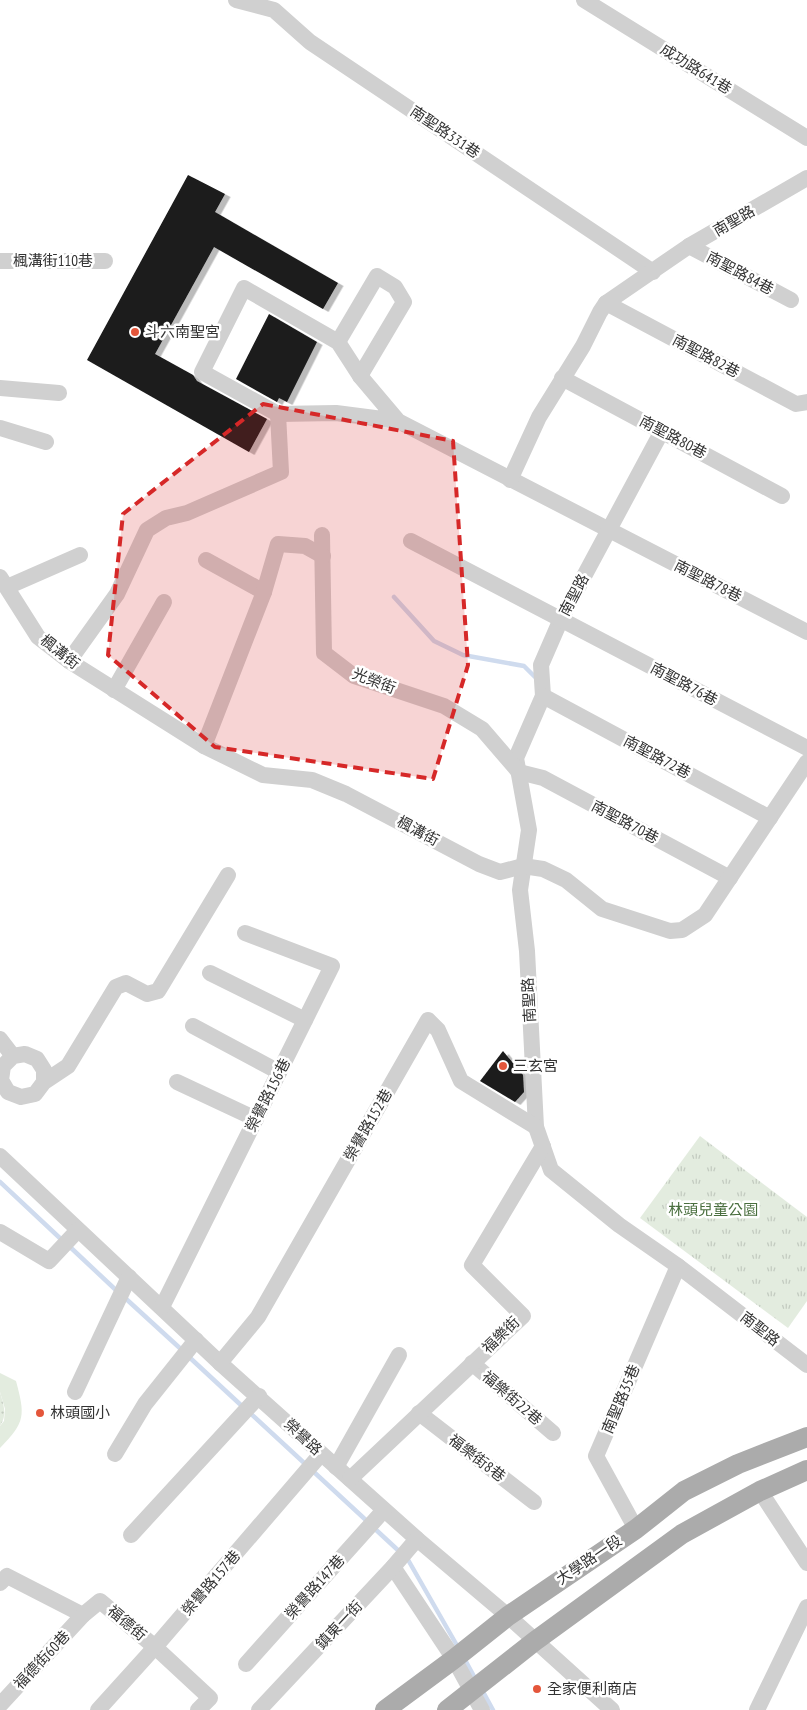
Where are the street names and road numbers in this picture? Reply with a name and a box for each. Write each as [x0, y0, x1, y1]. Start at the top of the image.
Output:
street label: 成功路641巷 [657, 39, 735, 98]
street label: 南聖路331巷 [407, 101, 484, 162]
street label: 南聖路 [710, 201, 758, 240]
street label: 南聖路84巷 [703, 247, 777, 298]
street label: 楓溝街110巷 [13, 251, 93, 270]
street label: 南聖路82巷 [669, 330, 743, 381]
street label: 南聖路80巷 [636, 411, 710, 462]
street label: 南聖路78巷 [671, 555, 745, 606]
street label: 南聖路 [555, 570, 593, 619]
street label: 楓溝街 [37, 630, 84, 673]
street label: 南聖路76巷 [647, 658, 721, 709]
street label: 光榮街 [350, 664, 399, 697]
street label: 南聖路72巷 [620, 731, 694, 782]
street label: 南聖路70巷 [588, 796, 662, 847]
street label: 楓溝街 [394, 812, 443, 850]
street label: 南聖路 [518, 977, 539, 1023]
street label: 榮譽路156巷 [241, 1055, 294, 1135]
street label: 榮譽路152巷 [339, 1085, 396, 1164]
street label: 南聖路 [737, 1307, 784, 1350]
street label: 福樂街 [478, 1312, 523, 1357]
street label: 南聖路35巷 [597, 1361, 644, 1436]
street label: 福樂街22巷 [478, 1366, 546, 1429]
street label: 榮譽路 [280, 1414, 326, 1459]
street label: 福樂街8巷 [445, 1430, 509, 1486]
street label: 大學路一段 [552, 1531, 625, 1588]
street label: 榮譽路157巷 [177, 1546, 244, 1619]
street label: 榮譽路147巷 [281, 1550, 349, 1623]
street label: 鎮東一街 [311, 1596, 366, 1653]
street label: 福德街 [104, 1601, 151, 1644]
street label: 福德街60巷 [10, 1626, 74, 1693]

